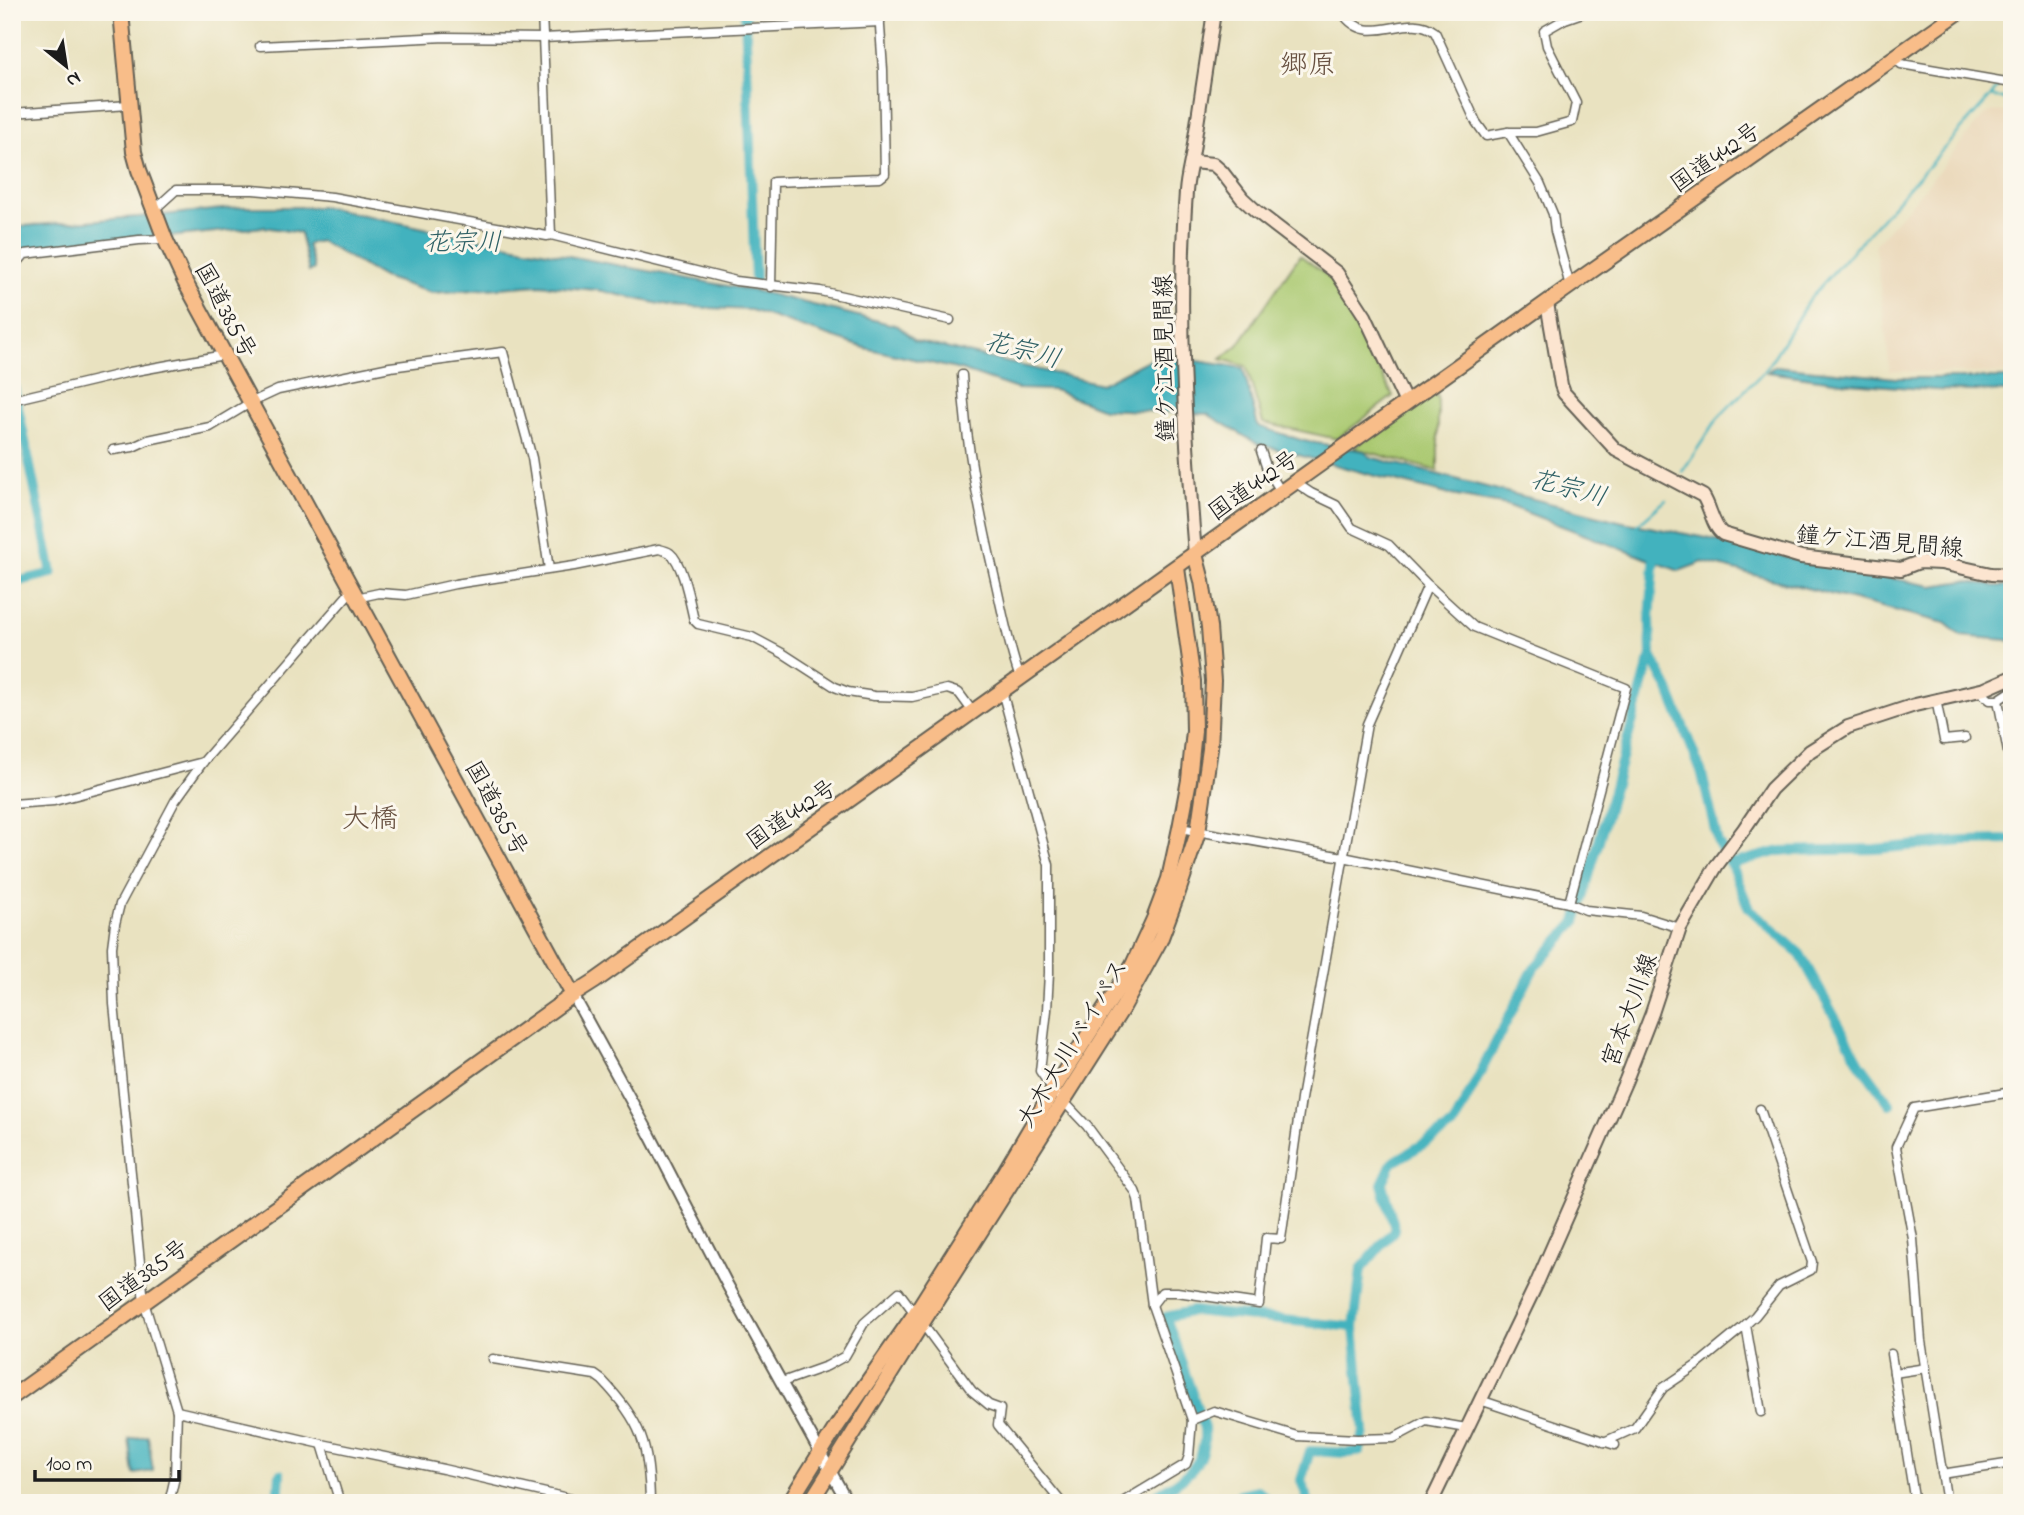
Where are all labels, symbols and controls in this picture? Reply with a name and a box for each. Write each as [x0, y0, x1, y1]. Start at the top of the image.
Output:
north arrow [32, 32, 102, 102]
district label: 郷原 [1280, 46, 1336, 87]
text: N [61, 64, 86, 94]
street label: 国道442号 [1664, 115, 1769, 203]
water label: 花宗川 [424, 225, 502, 263]
street label: 国道385号 [184, 257, 264, 366]
street label: 鐘ケ江酒見間線 [1148, 274, 1185, 442]
water label: 花宗川 [980, 323, 1065, 380]
street label: 国道442号 [1202, 443, 1307, 531]
water label: 花宗川 [1526, 461, 1611, 518]
street label: 鐘ケ江酒見間線 [1795, 519, 1965, 568]
street label: 国道385号 [454, 755, 535, 863]
street label: 国道442号 [740, 772, 845, 860]
district label: 大橋 [342, 800, 398, 841]
street label: 宮本大川線 [1594, 948, 1668, 1073]
street label: 大木大川バイパス [1010, 953, 1138, 1135]
street label: 国道385号 [92, 1232, 197, 1322]
scale bar [35, 1438, 178, 1482]
text: 100 m [46, 1450, 92, 1480]

